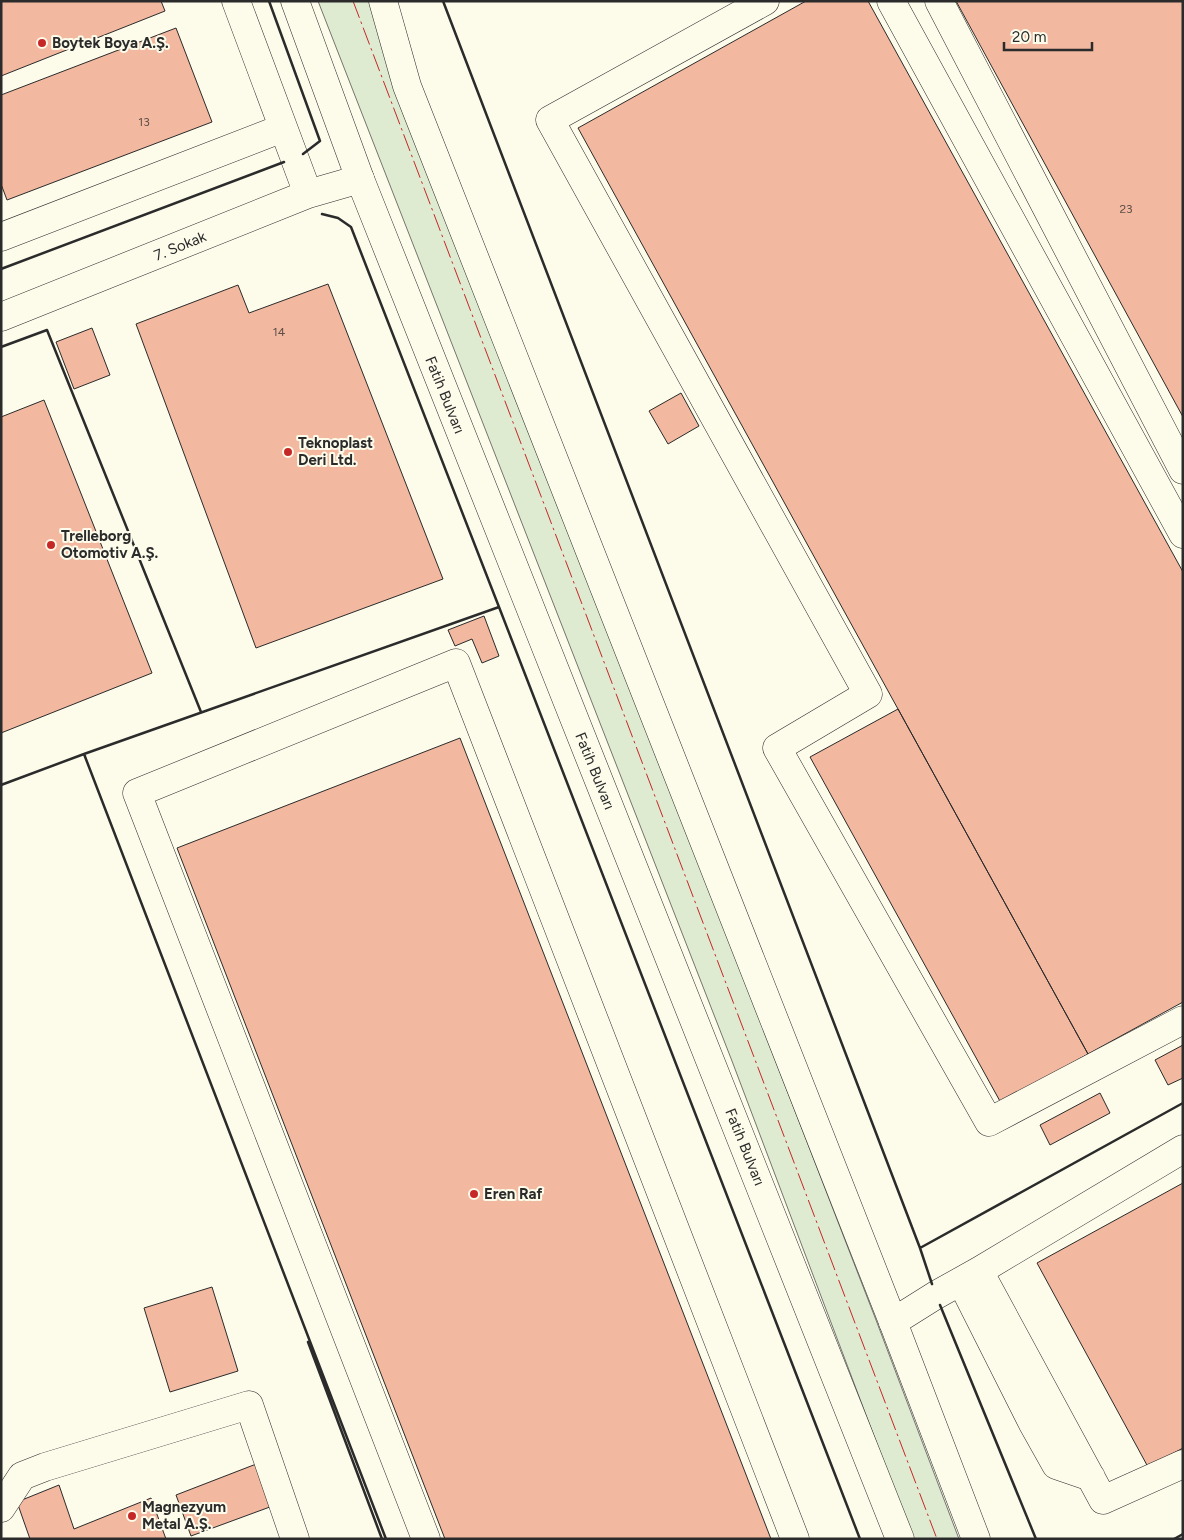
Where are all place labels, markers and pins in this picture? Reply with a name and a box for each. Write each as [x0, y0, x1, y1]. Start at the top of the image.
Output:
place label: Boytek Boya A.Ş. [52, 34, 169, 52]
marker: Boytek Boya A.Ş. [36, 37, 48, 49]
place label: Teknoplast Deri Ltd. [298, 434, 373, 469]
marker: Teknoplast Deri Ltd. [282, 446, 294, 458]
place label: Trelleborg Otomotiv A.Ş. [61, 527, 159, 562]
marker: Trelleborg Otomotiv A.Ş. [45, 539, 57, 551]
place label: Eren Raf [484, 1185, 543, 1203]
marker: Eren Raf [468, 1188, 480, 1200]
place label: Magnezyum Metal A.Ş. [142, 1498, 226, 1533]
marker: Magnezyum Metal A.Ş. [126, 1510, 138, 1522]

